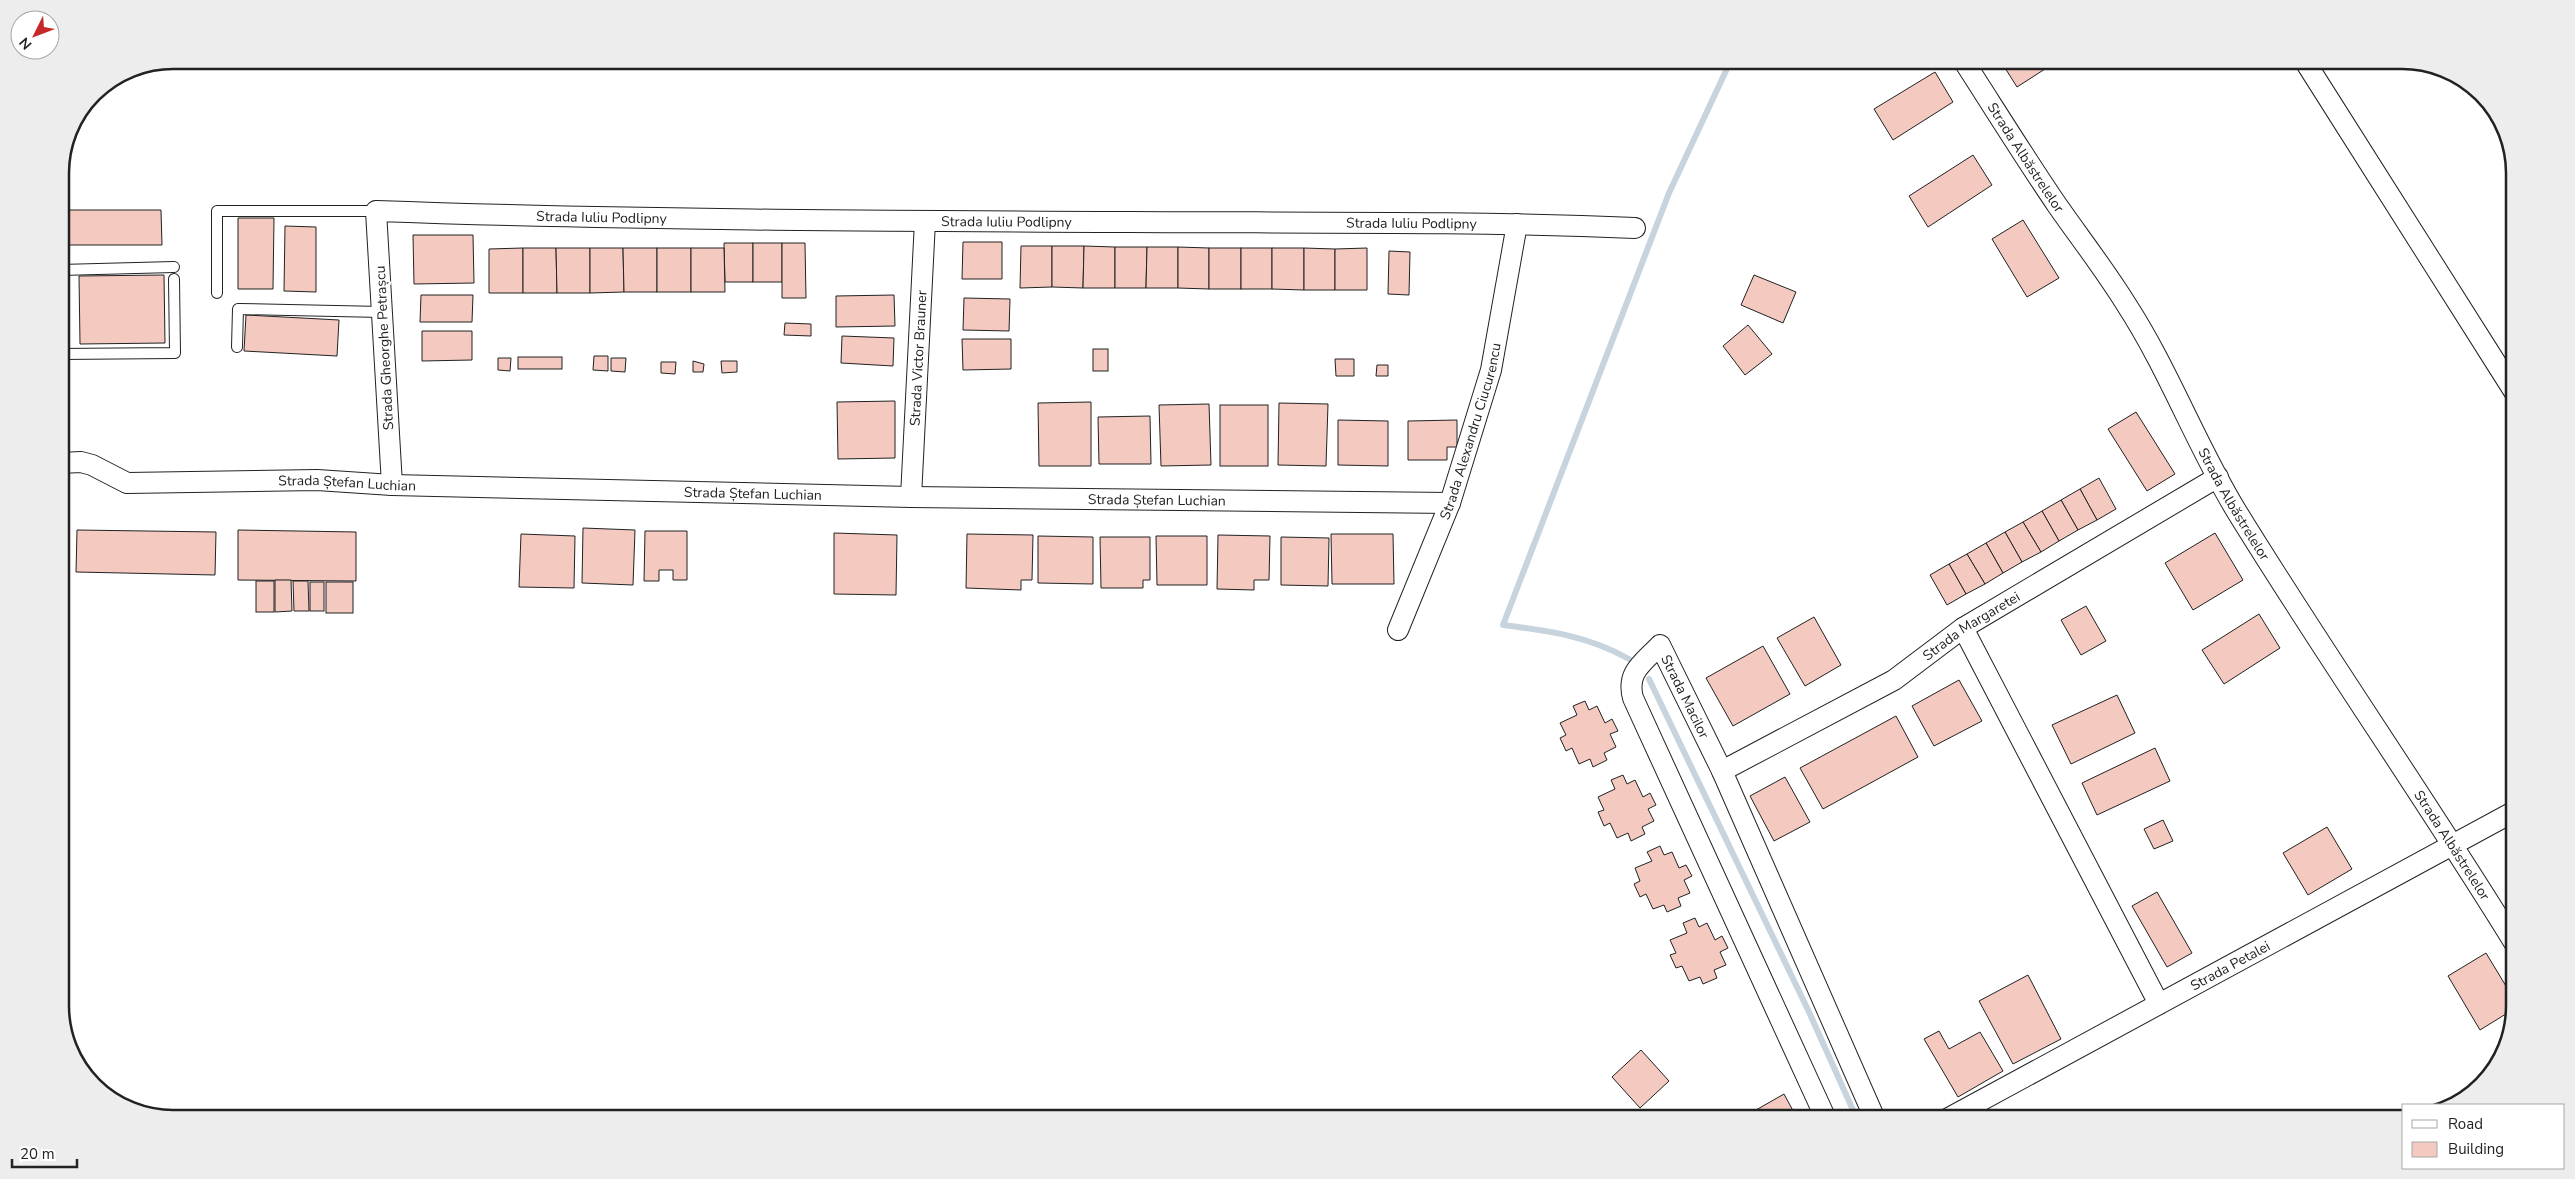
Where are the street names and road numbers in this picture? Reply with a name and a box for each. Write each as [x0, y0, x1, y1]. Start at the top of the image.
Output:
street label: Strada Albăstrelelor [1983, 99, 2068, 216]
street label: Strada Iuliu Podlipny [536, 207, 668, 228]
street label: Strada Iuliu Podlipny [941, 212, 1073, 232]
street label: Strada Iuliu Podlipny [1346, 214, 1478, 234]
street label: Strada Gheorghe Petrașcu [371, 265, 398, 431]
street label: Strada Victor Brauner [906, 290, 931, 427]
street label: Strada Alexandru Ciucurencu [1435, 341, 1506, 523]
street label: Strada Albăstrelelor [2194, 445, 2274, 564]
street label: Strada Ștefan Luchian [278, 471, 416, 496]
street label: Strada Ștefan Luchian [684, 483, 822, 505]
street label: Strada Ștefan Luchian [1088, 490, 1226, 511]
street label: Strada Margaretei [1919, 587, 2024, 665]
street label: Strada Macilor [1656, 652, 1714, 742]
street label: Strada Albăstrelelor [2409, 787, 2494, 904]
street label: Strada Petalei [2187, 937, 2274, 995]

